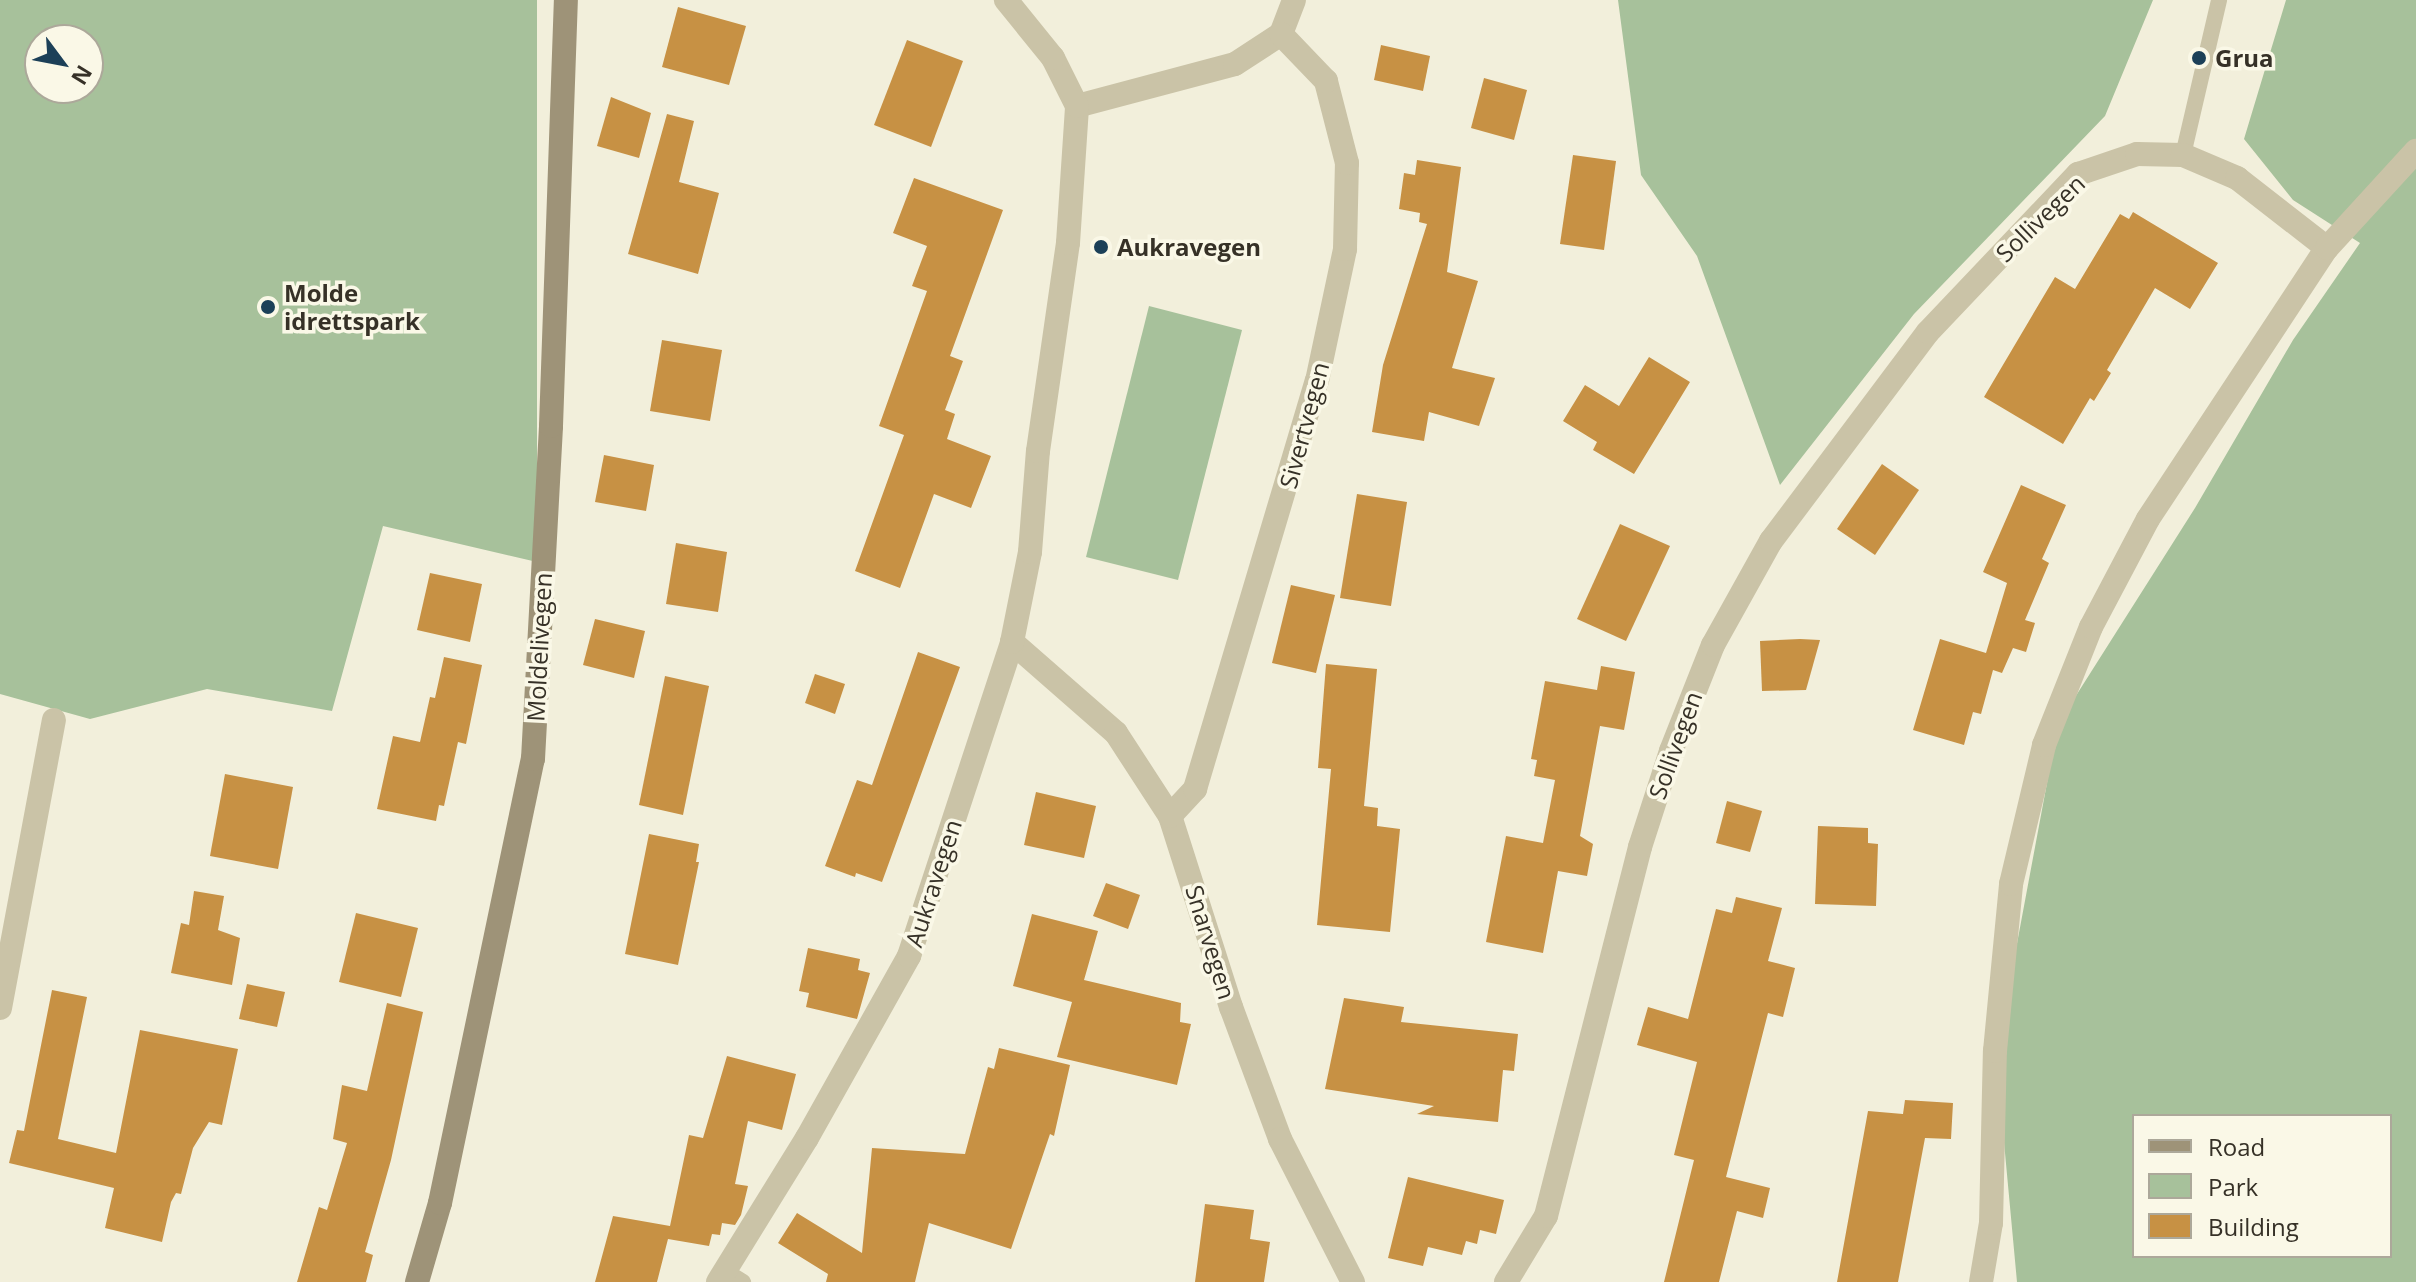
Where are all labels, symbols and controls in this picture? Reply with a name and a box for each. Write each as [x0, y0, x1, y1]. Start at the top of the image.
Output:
north arrow [24, 24, 104, 104]
place label: Grua [2215, 44, 2274, 72]
marker: Grua [2190, 49, 2208, 67]
text: N [65, 60, 100, 91]
street label: Sollivegen [1990, 169, 2090, 267]
place label: Aukravegen [1117, 233, 1261, 261]
marker: Aukravegen [1092, 238, 1110, 256]
place label: Molde idrettspark [284, 279, 420, 335]
marker: Molde idrettspark [259, 298, 277, 316]
street label: Sivertvegen [1273, 359, 1335, 491]
street label: Moldelivegen [521, 572, 557, 722]
street label: Sollivegen [1642, 687, 1708, 803]
street label: Aukravegen [899, 816, 967, 950]
street label: Snarvegen [1180, 882, 1242, 1002]
legend [2132, 1114, 2392, 1258]
text: Road [2208, 1130, 2265, 1163]
text: Park [2208, 1170, 2258, 1203]
text: Building [2208, 1210, 2299, 1243]

